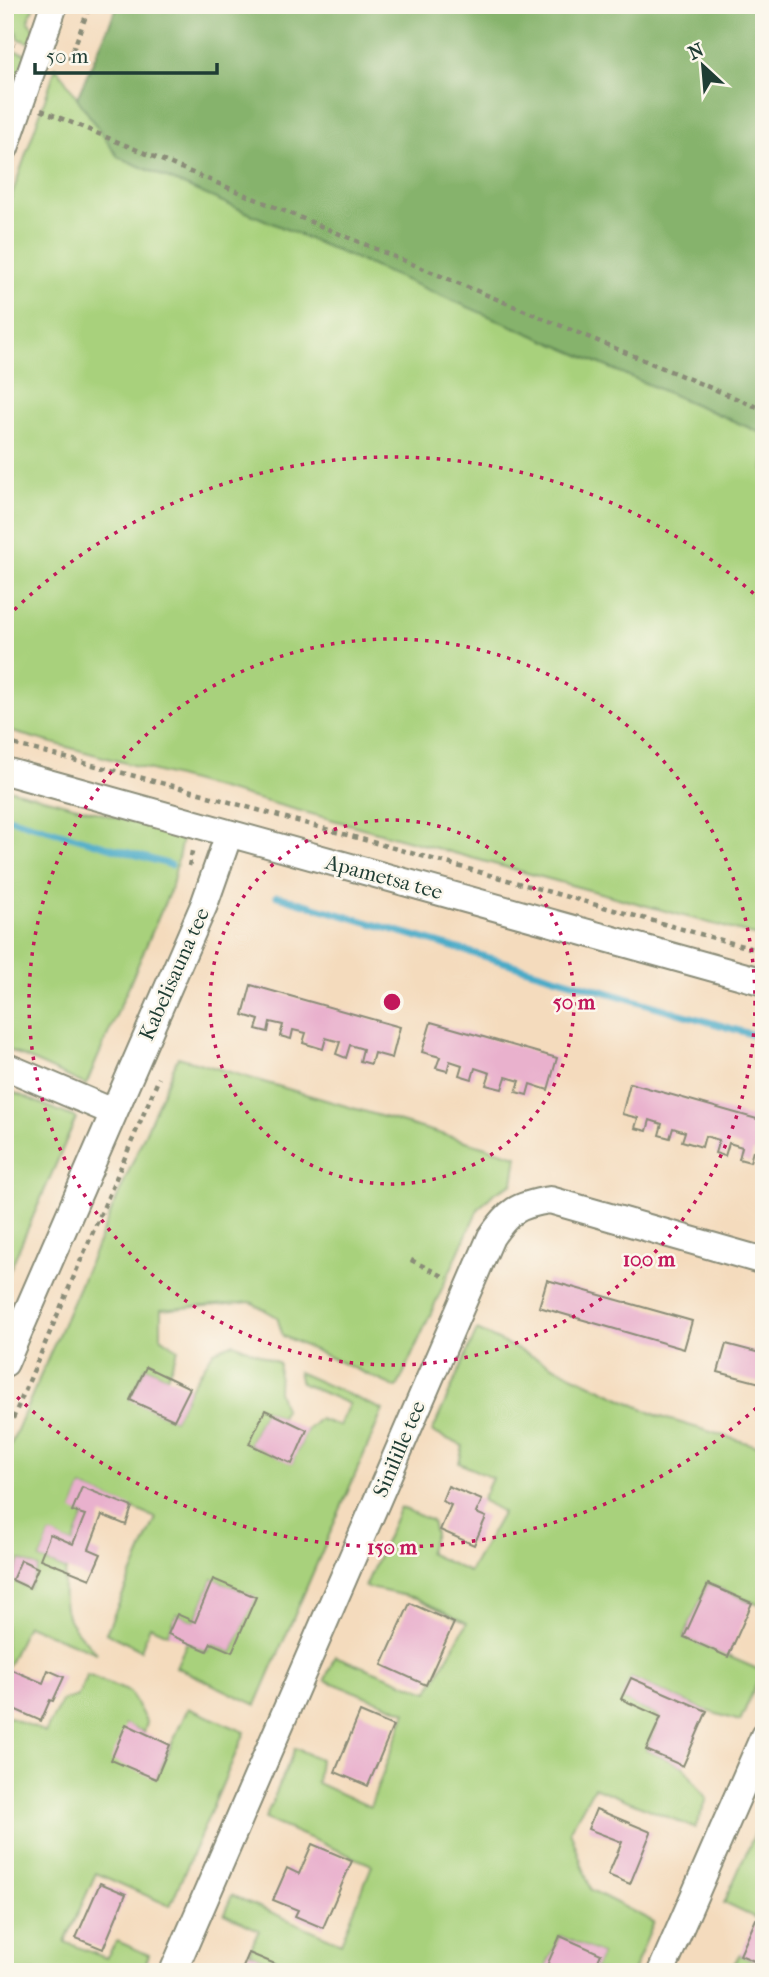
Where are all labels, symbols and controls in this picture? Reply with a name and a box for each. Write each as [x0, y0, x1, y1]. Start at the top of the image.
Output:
scale bar [35, 32, 217, 76]
north arrow [668, 32, 738, 102]
text: N [685, 38, 708, 65]
text: 50 m [46, 44, 89, 68]
street label: Apametsa tee [322, 850, 445, 904]
street label: Kabelisauna tee [134, 904, 214, 1044]
centre of rings [380, 990, 404, 1014]
text: 50 m [553, 990, 596, 1014]
text: 100 m [623, 1247, 676, 1271]
street label: Sinilille tee [368, 1397, 430, 1501]
text: 150 m [367, 1535, 418, 1559]

